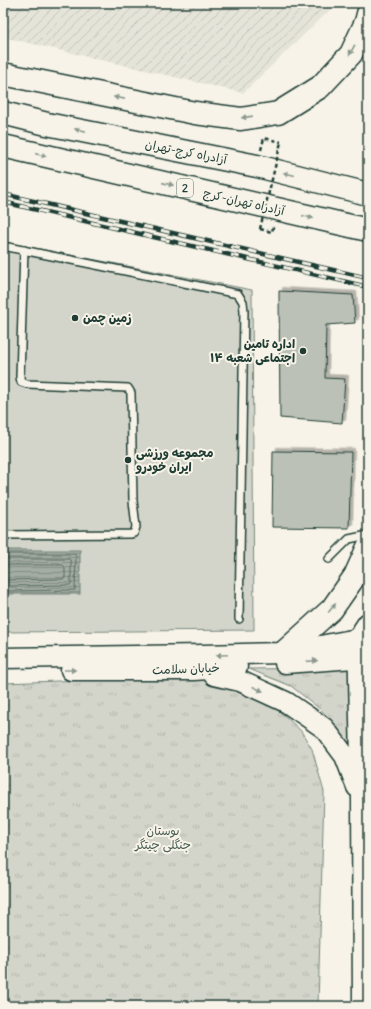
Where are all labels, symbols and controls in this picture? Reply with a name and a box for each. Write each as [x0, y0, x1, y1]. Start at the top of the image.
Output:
one-way arrow [349, 44, 356, 55]
one-way arrow [113, 94, 125, 100]
one-way arrow [241, 114, 254, 121]
one-way arrow [74, 127, 86, 133]
street label: آزادراه کرج-تهران [144, 136, 229, 169]
one-way arrow [35, 152, 47, 158]
one-way arrow [283, 171, 295, 177]
road number: 2 [177, 179, 193, 197]
one-way arrow [162, 181, 174, 187]
street label: آزادراه تهران-کرج [202, 185, 287, 220]
one-way arrow [302, 214, 314, 220]
place label: زمین چمن [83, 310, 132, 326]
marker: زمین چمن [70, 313, 80, 323]
place label: اداره تامین اجتماعی شعبه ۱۴ [210, 336, 295, 366]
marker: اداره تامین اجتماعی شعبه ۱۴ [298, 346, 308, 356]
place label: مجموعه ورزشی ایران خودرو [135, 445, 213, 475]
marker: مجموعه ورزشی ایران خودرو [123, 455, 133, 465]
one-way arrow [328, 602, 337, 613]
one-way arrow [216, 651, 228, 658]
one-way arrow [306, 658, 318, 665]
street label: خیابان سلامت [152, 660, 220, 678]
one-way arrow [64, 667, 77, 673]
one-way arrow [252, 686, 264, 692]
park label: بوستان جنگلی چیتگر [134, 823, 191, 853]

